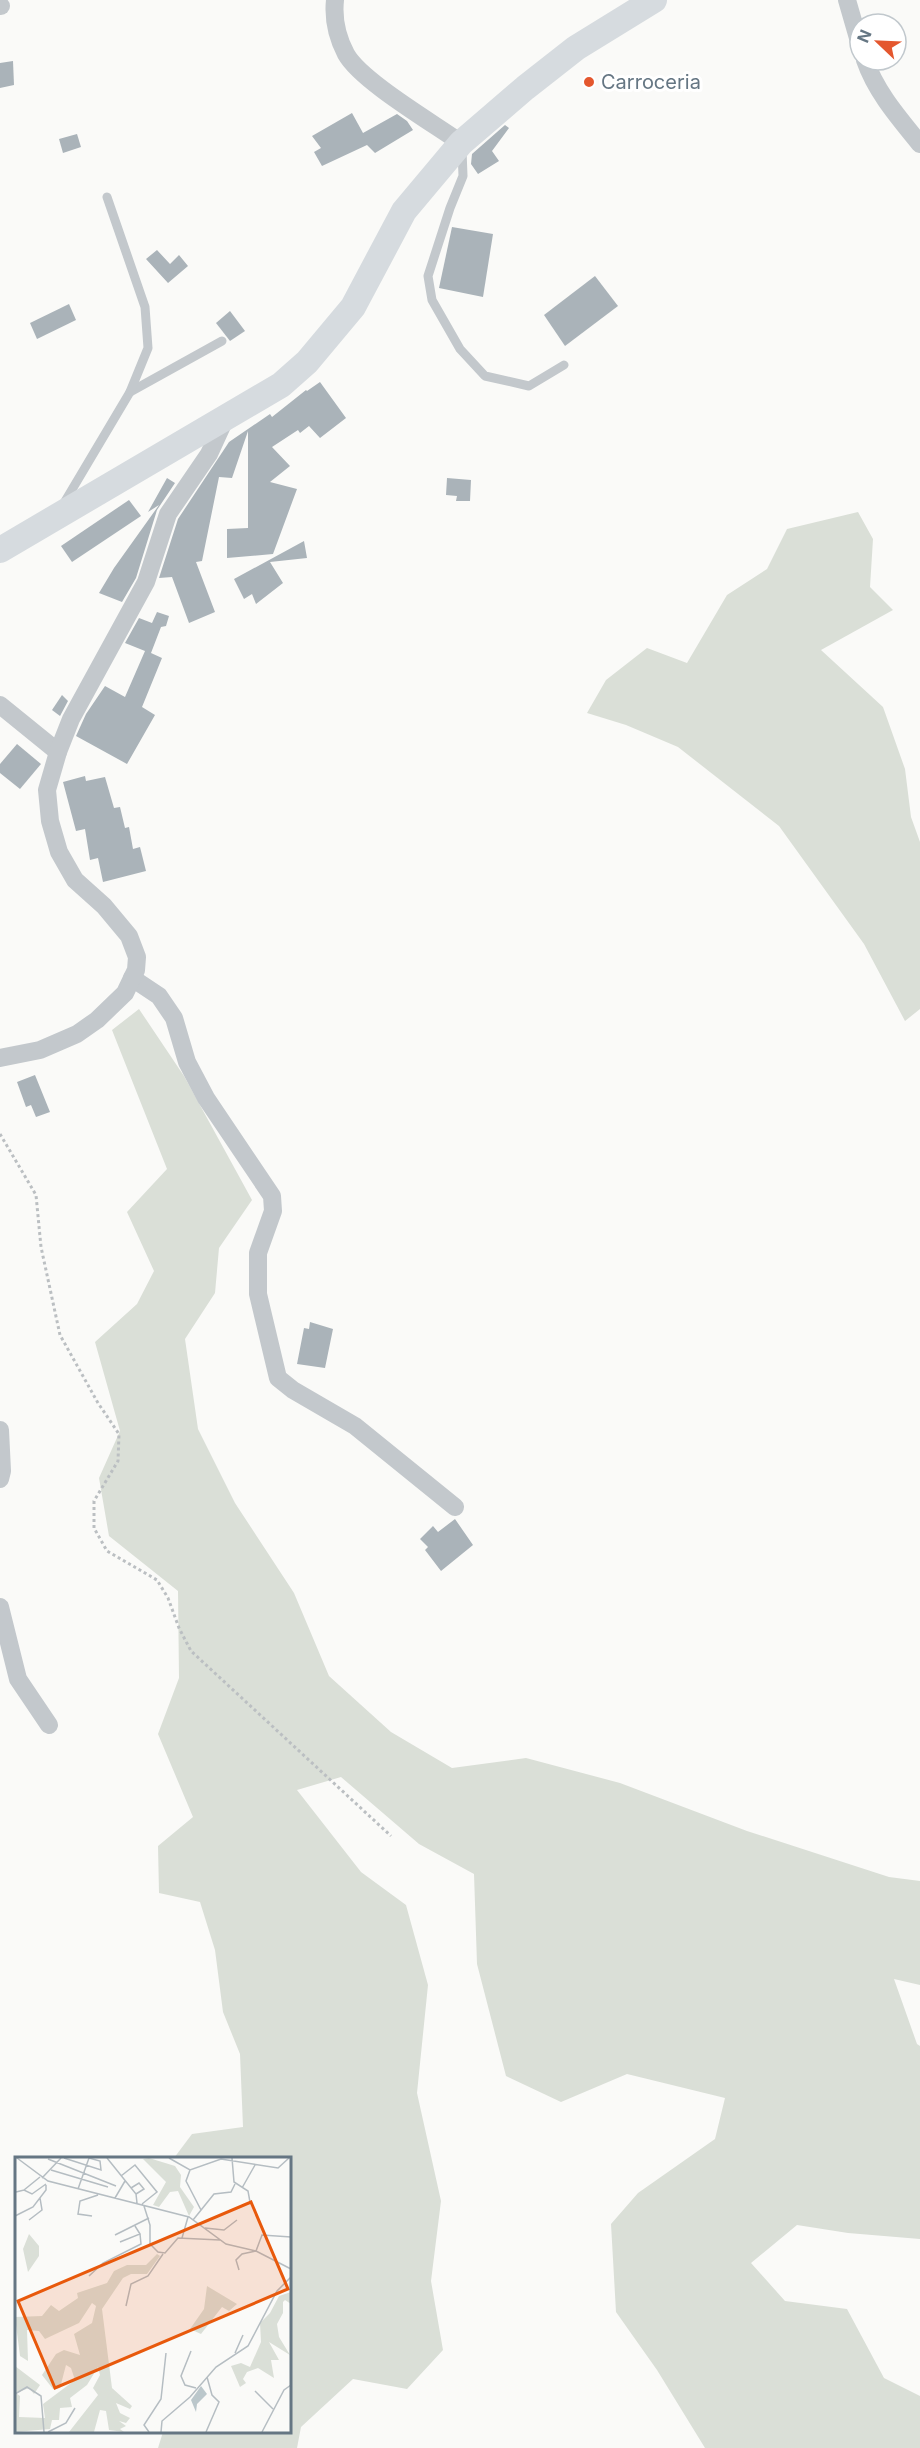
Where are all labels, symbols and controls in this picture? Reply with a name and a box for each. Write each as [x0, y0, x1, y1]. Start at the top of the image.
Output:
north arrow [848, 12, 908, 72]
text: N [853, 27, 876, 46]
place label: Carroceria [601, 70, 701, 94]
marker: Carroceria [582, 75, 596, 89]
inset map [15, 2157, 291, 2433]

